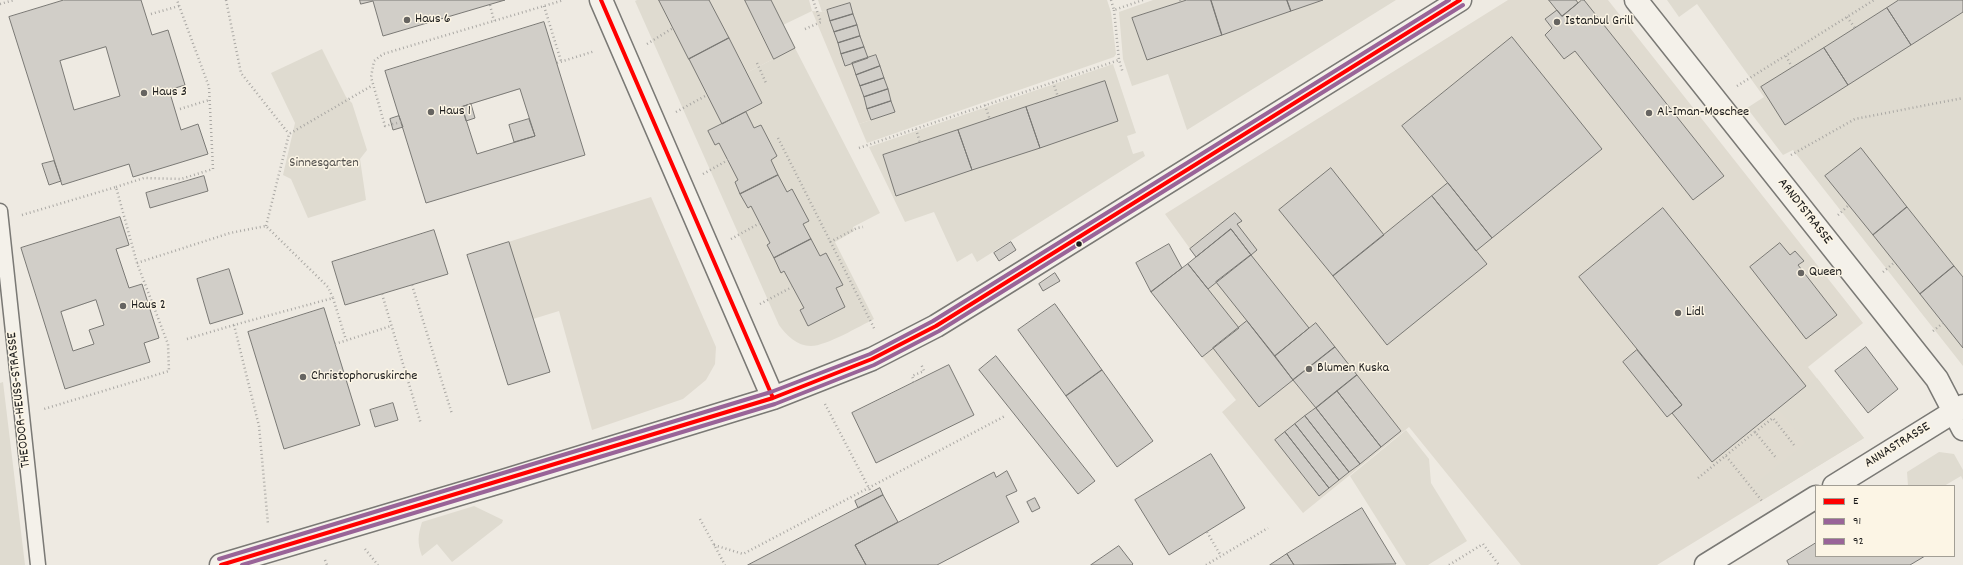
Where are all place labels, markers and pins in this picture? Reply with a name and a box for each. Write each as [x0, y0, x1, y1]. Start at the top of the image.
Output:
place label: Haus 6 [415, 12, 451, 28]
place label: Istanbul Grill [1565, 14, 1634, 30]
marker: Haus 6 [402, 15, 412, 25]
marker: Istanbul Grill [1552, 17, 1562, 27]
place label: Haus 3 [152, 85, 187, 101]
marker: Haus 3 [139, 88, 149, 98]
place label: Haus 1 [439, 104, 471, 120]
place label: Al-Iman-Moschee [1657, 105, 1749, 121]
marker: Haus 1 [426, 107, 436, 117]
marker: Al-Iman-Moschee [1644, 108, 1654, 118]
unlabelled marker [1074, 239, 1084, 249]
place label: Queen [1809, 265, 1842, 281]
marker: Queen [1796, 268, 1806, 278]
place label: Haus 2 [131, 298, 166, 314]
marker: Haus 2 [118, 301, 128, 311]
place label: Lidl [1686, 305, 1704, 321]
marker: Lidl [1673, 308, 1683, 318]
place label: Blumen Kuska [1317, 361, 1389, 377]
marker: Blumen Kuska [1304, 364, 1314, 374]
place label: Christophoruskirche [311, 369, 417, 385]
marker: Christophoruskirche [298, 372, 308, 382]

